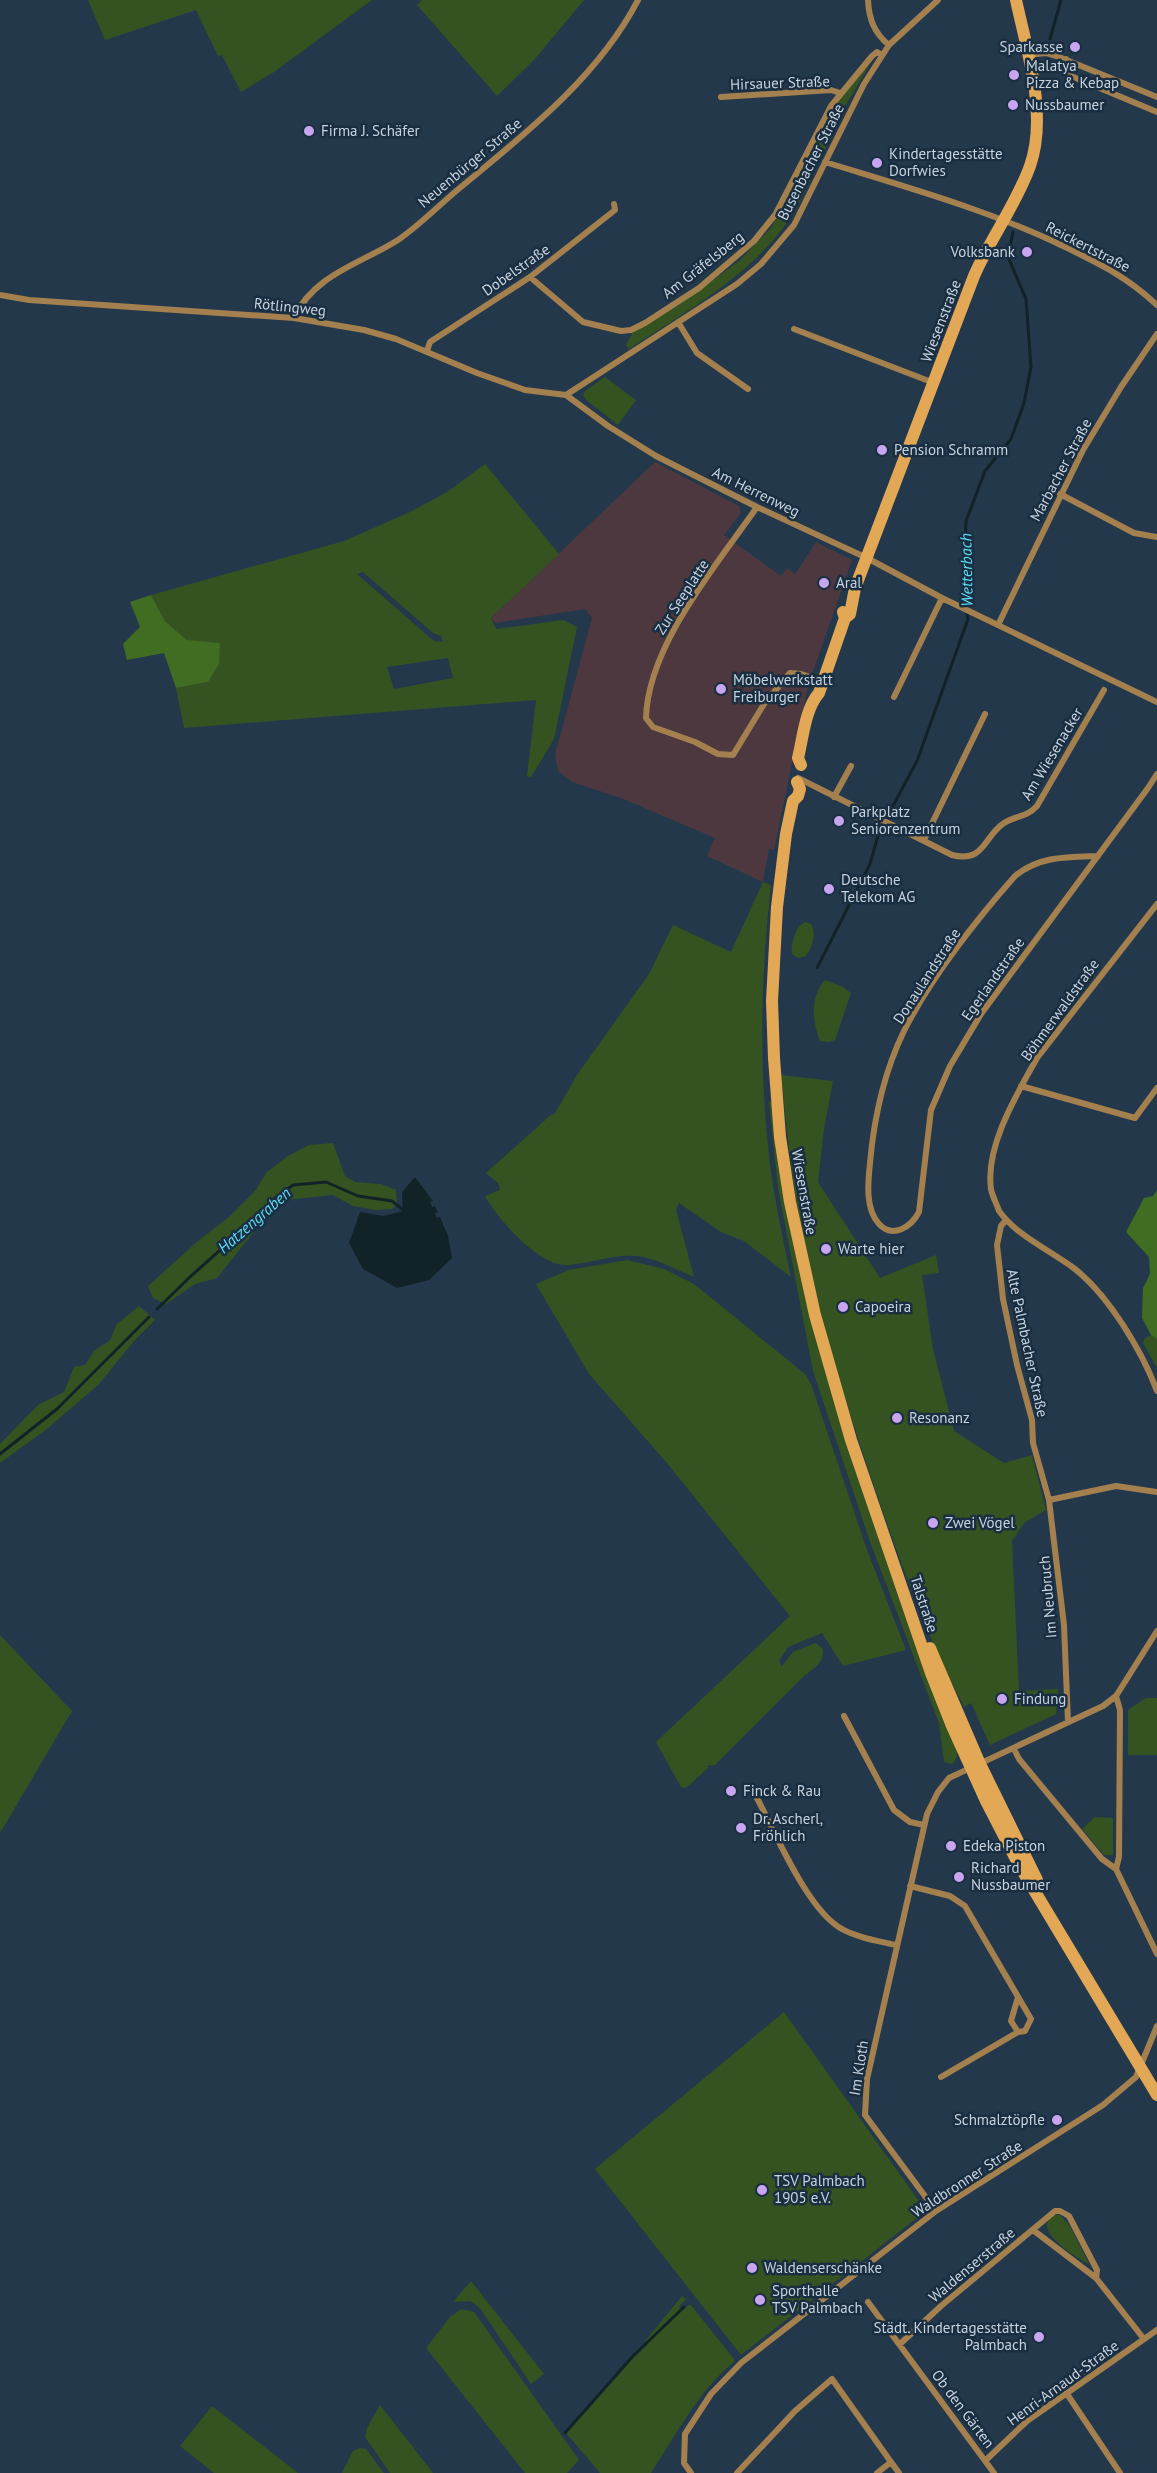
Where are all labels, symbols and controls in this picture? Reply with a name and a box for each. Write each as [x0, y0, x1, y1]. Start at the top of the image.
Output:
place label: Sparkasse [1000, 37, 1063, 56]
marker: Sparkasse [1068, 40, 1082, 54]
place label: Malatya Pizza & Kebap [1026, 56, 1119, 92]
marker: Malatya Pizza & Kebap [1007, 68, 1021, 82]
street label: Hirsauer Straße [730, 71, 830, 94]
place label: Nussbaumer [1025, 95, 1104, 114]
marker: Nussbaumer [1006, 98, 1020, 112]
street label: Busenbacher Straße [773, 100, 848, 223]
street label: Neuenbürger Straße [414, 114, 525, 212]
place label: Firma J. Schäfer [321, 121, 420, 140]
marker: Firma J. Schäfer [302, 124, 316, 138]
place label: Kindertagesstätte Dorfwies [889, 144, 1003, 180]
marker: Kindertagesstätte Dorfwies [870, 156, 884, 170]
street label: Reickertstraße [1043, 217, 1134, 276]
street label: Am Gräfelsberg [658, 227, 747, 302]
street label: Dobelstraße [478, 239, 553, 300]
place label: Volksbank [949, 242, 1016, 261]
marker: Volksbank [1020, 245, 1034, 259]
street label: Wiesenstraße [916, 277, 965, 365]
street label: Rötlingweg [253, 293, 327, 320]
street label: Marbacher Straße [1025, 415, 1096, 524]
place label: Pension Schramm [894, 440, 1008, 459]
marker: Pension Schramm [875, 443, 889, 457]
street label: Am Herrenweg [709, 462, 803, 521]
water label: Wetterbach [955, 533, 977, 607]
street label: Zur Seeplatte [650, 556, 713, 638]
place label: Aral [836, 573, 862, 592]
marker: Aral [817, 576, 831, 590]
place label: Möbelwerkstatt Freiburger [733, 670, 833, 706]
marker: Möbelwerkstatt Freiburger [714, 682, 728, 696]
street label: Am Wiesenacker [1016, 704, 1087, 804]
place label: Parkplatz Seniorenzentrum [851, 802, 961, 838]
marker: Parkplatz Seniorenzentrum [832, 814, 846, 828]
place label: Deutsche Telekom AG [841, 870, 915, 906]
marker: Deutsche Telekom AG [822, 882, 836, 896]
street label: Donaulandstraße [889, 924, 965, 1027]
street label: Egerlandstraße [957, 933, 1028, 1024]
street label: Böhmerwaldstraße [1016, 955, 1103, 1064]
street label: Wiesenstraße [788, 1148, 821, 1236]
water label: Hatzengraben [213, 1183, 295, 1257]
place label: Warte hier [838, 1239, 904, 1258]
marker: Warte hier [819, 1242, 833, 1256]
street label: Alte Palmbacher Straße [1003, 1267, 1052, 1419]
place label: Capoeira [855, 1297, 911, 1316]
marker: Capoeira [836, 1300, 850, 1314]
place label: Resonanz [909, 1408, 970, 1427]
marker: Resonanz [890, 1411, 904, 1425]
place label: Zwei Vögel [945, 1513, 1015, 1532]
marker: Zwei Vögel [926, 1516, 940, 1530]
street label: Im Neubruch [1034, 1555, 1061, 1639]
street label: Talstraße [906, 1573, 943, 1635]
place label: Findung [1014, 1689, 1066, 1708]
marker: Findung [995, 1692, 1009, 1706]
place label: Finck & Rau [743, 1781, 821, 1800]
marker: Finck & Rau [724, 1784, 738, 1798]
place label: Dr. Ascherl, Fröhlich [753, 1809, 823, 1845]
marker: Dr. Ascherl, Fröhlich [734, 1821, 748, 1835]
place label: Edeka Piston [963, 1836, 1045, 1855]
marker: Edeka Piston [944, 1839, 958, 1853]
place label: Richard Nussbaumer [971, 1858, 1050, 1894]
marker: Richard Nussbaumer [952, 1870, 966, 1884]
street label: Im Kloth [845, 2039, 872, 2097]
place label: Schmalztöpfle [954, 2110, 1045, 2129]
marker: Schmalztöpfle [1050, 2113, 1064, 2127]
street label: Waldbronner Straße [908, 2136, 1026, 2221]
place label: TSV Palmbach 1905 e.V. [774, 2171, 865, 2207]
marker: TSV Palmbach 1905 e.V. [755, 2183, 769, 2197]
street label: Waldenserstraße [925, 2223, 1019, 2306]
place label: Waldenserschänke [764, 2258, 882, 2277]
marker: Waldenserschänke [745, 2261, 759, 2275]
place label: Sporthalle TSV Palmbach [772, 2281, 863, 2317]
marker: Sporthalle TSV Palmbach [753, 2293, 767, 2307]
place label: Städt. Kindertagesstätte Palmbach [873, 2318, 1027, 2354]
marker: Städt. Kindertagesstätte Palmbach [1032, 2330, 1046, 2344]
street label: Henri-Arnaud-Straße [1003, 2336, 1122, 2430]
street label: Ob den Gärten [928, 2366, 999, 2452]

